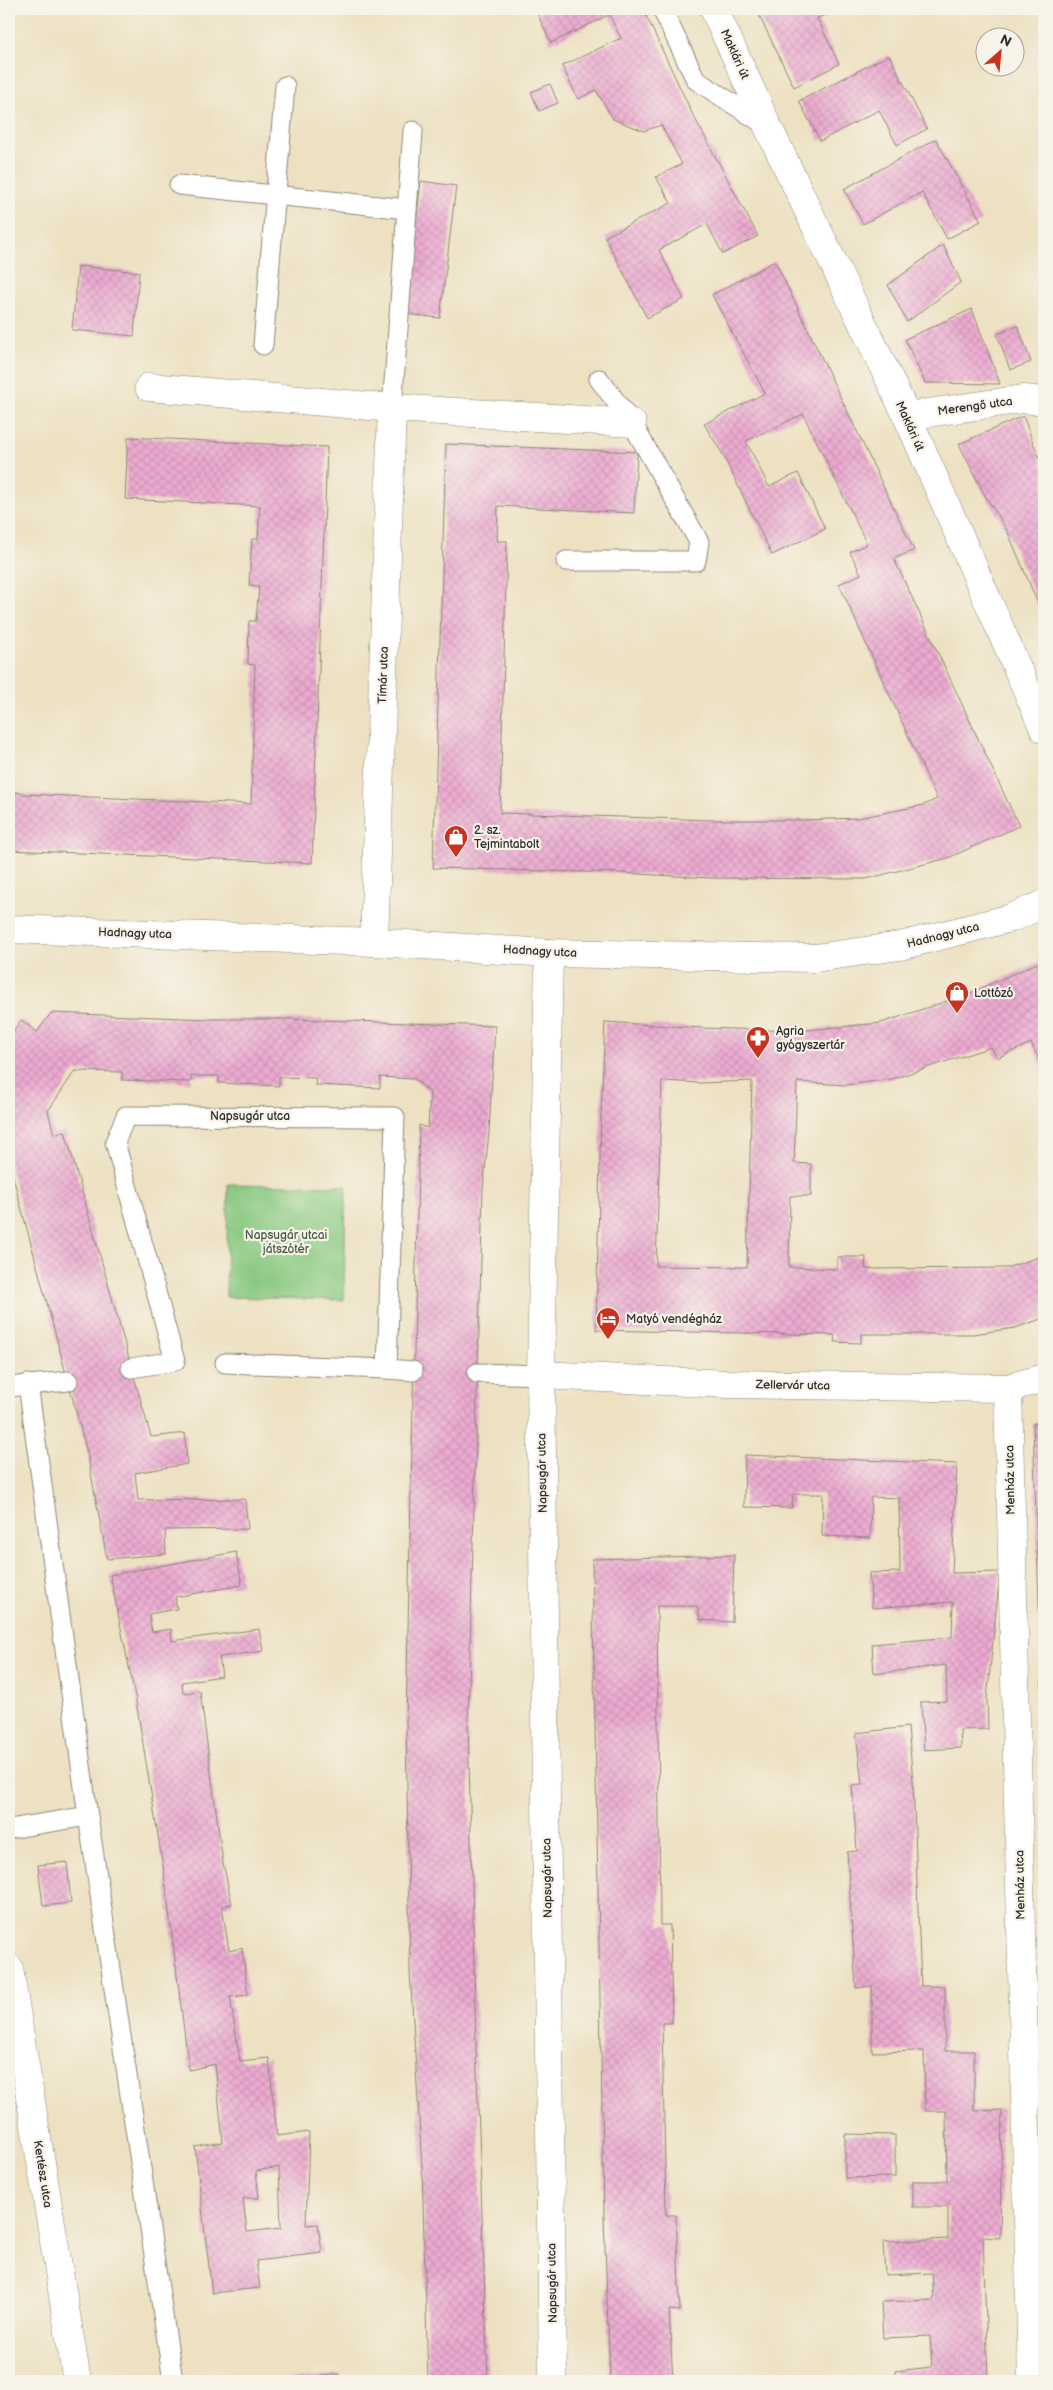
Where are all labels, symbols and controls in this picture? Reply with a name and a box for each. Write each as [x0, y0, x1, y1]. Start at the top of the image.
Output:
street label: Maklári út [717, 27, 752, 82]
north arrow [976, 28, 1026, 78]
text: N [997, 31, 1014, 51]
street label: Merengő utca [937, 394, 1014, 419]
street label: Maklári út [892, 399, 927, 454]
street label: Tímár utca [375, 646, 392, 704]
place label: 2. sz. Tejmintabolt [474, 823, 540, 852]
shop icon: 2. sz. Tejmintabolt [443, 824, 469, 858]
street label: Hadnagy utca [905, 919, 981, 952]
street label: Hadnagy utca [98, 925, 172, 942]
street label: Hadnagy utca [503, 942, 578, 961]
shop icon: Lottózó [944, 980, 970, 1014]
place label: Lottózó [974, 986, 1014, 1001]
place label: Agria gyógyszertár [776, 1024, 845, 1053]
pharmacy icon: Agria gyógyszertár [745, 1025, 771, 1059]
street label: Napsugár utca [210, 1109, 290, 1124]
park label: Napsugár utcai játszótér [245, 1228, 328, 1257]
hotel icon: Matyó vendégház [595, 1306, 621, 1340]
place label: Matyó vendégház [626, 1312, 722, 1327]
street label: Zellervár utca [755, 1377, 831, 1394]
street label: Napsugár utca [534, 1433, 551, 1513]
street label: Menház utca [1002, 1445, 1019, 1515]
street label: Napsugár utca [539, 1838, 556, 1918]
street label: Menház utca [1012, 1850, 1029, 1920]
street label: Kertész utca [30, 2139, 55, 2209]
street label: Napsugár utca [544, 2243, 561, 2323]

